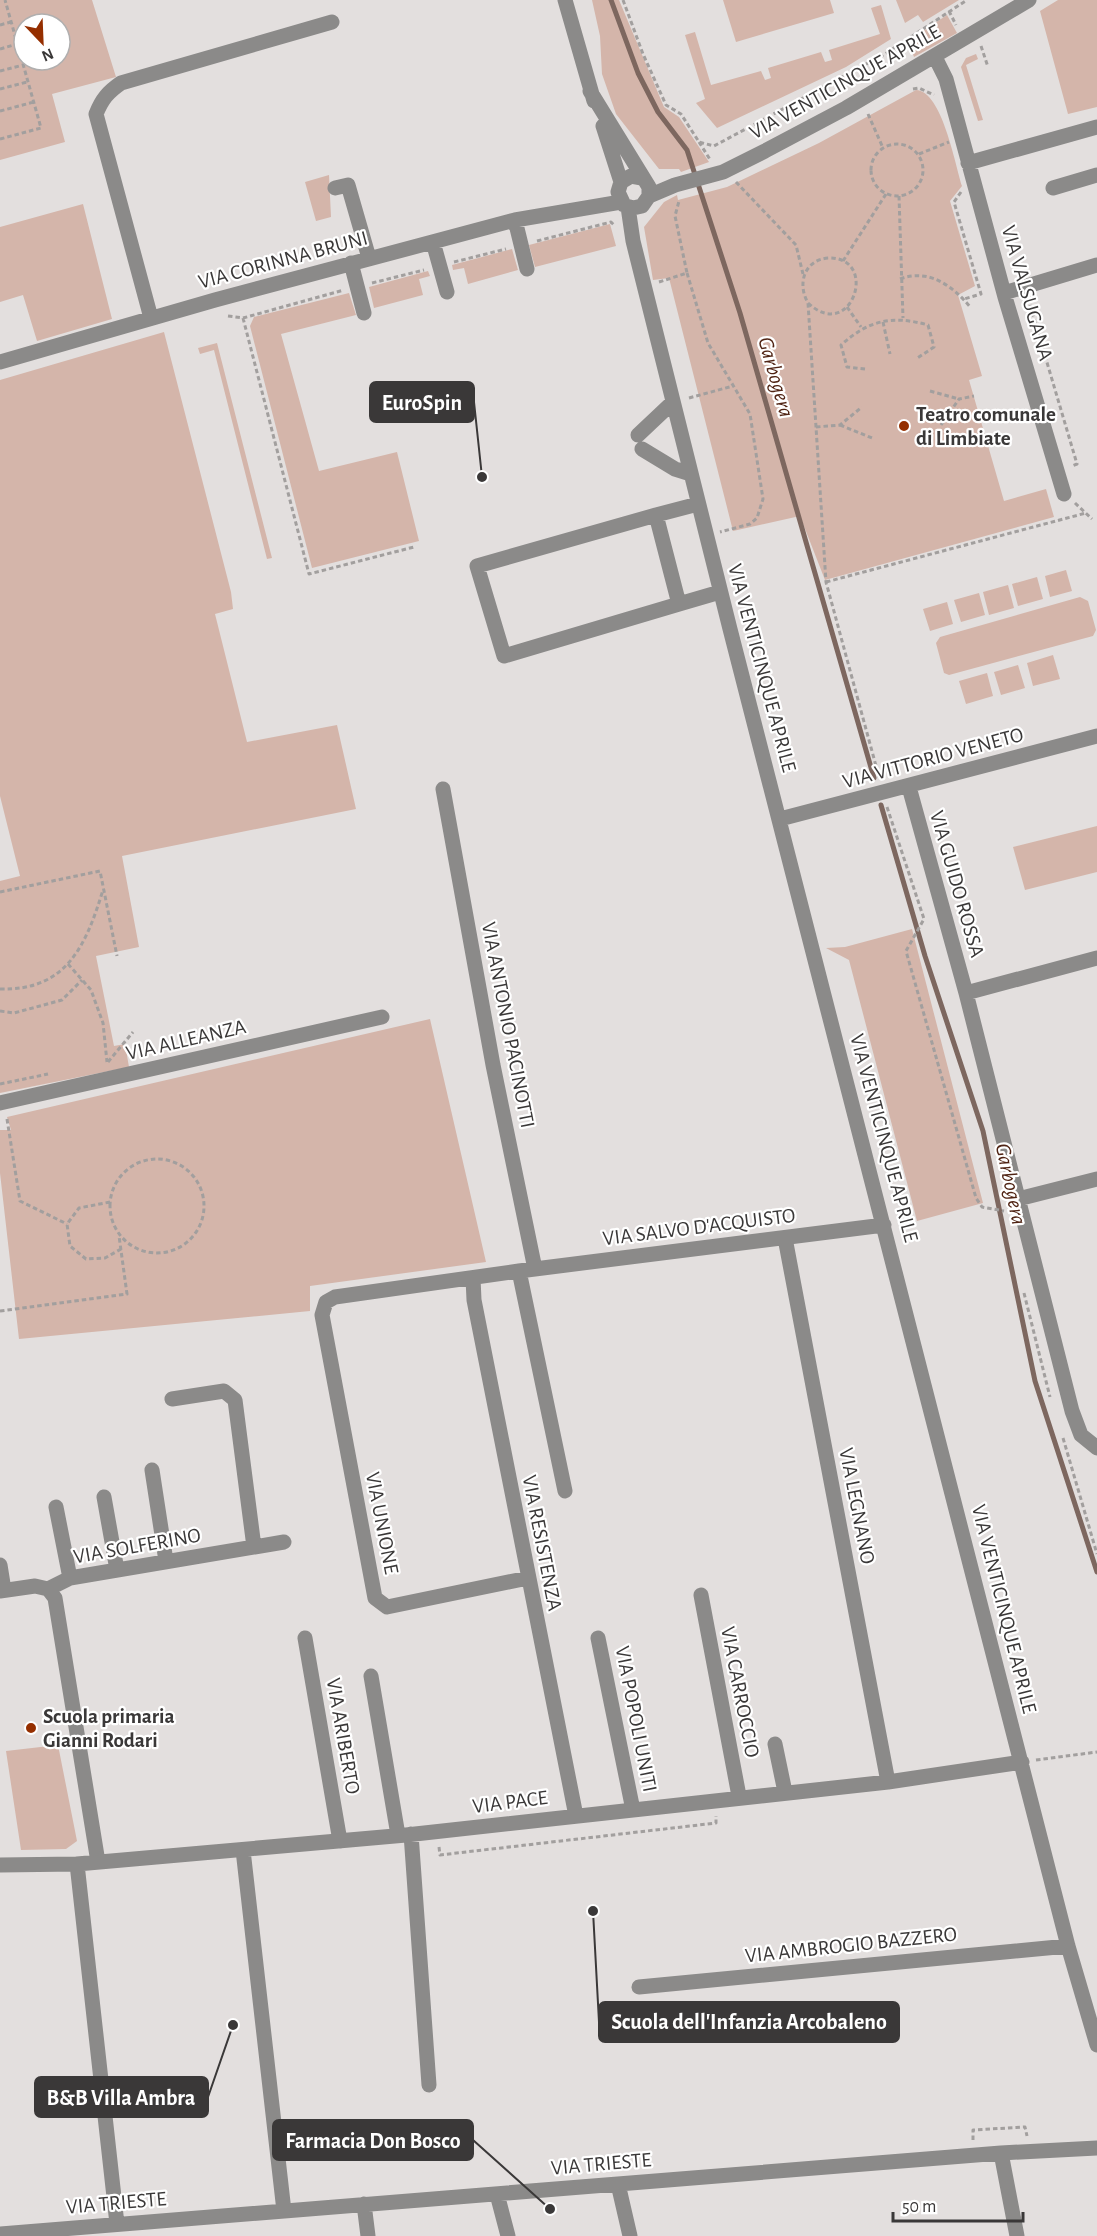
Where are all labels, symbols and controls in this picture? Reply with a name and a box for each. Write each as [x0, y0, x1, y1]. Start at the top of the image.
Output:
north arrow [12, 12, 72, 72]
street label: VIA VENTICINQUE APRILE [746, 21, 944, 143]
text: N [39, 45, 56, 64]
street label: VIA VALSUGANA [998, 223, 1056, 363]
street label: VIA CORINNA BRUNI [196, 227, 370, 293]
water label: Garbogera [754, 334, 798, 420]
callout: EuroSpin [370, 382, 474, 422]
text: EuroSpin [382, 392, 462, 414]
place label: Teatro comunale di Limbiate [916, 404, 1056, 449]
marker: Teatro comunale di Limbiate [897, 419, 911, 433]
street label: VIA VENTICINQUE APRILE [724, 562, 800, 774]
street label: VIA VITTORIO VENETO [840, 724, 1026, 792]
street label: VIA GUIDO ROSSA [926, 808, 988, 960]
street label: VIA ANTONIO PACINOTTI [478, 920, 538, 1130]
street label: VIA ALLEANZA [124, 1016, 248, 1064]
street label: VIA VENTICINQUE APRILE [846, 1032, 922, 1244]
water label: Garbogera [992, 1141, 1030, 1227]
street label: VIA SALVO D'ACQUISTO [601, 1205, 797, 1249]
street label: VIA LEGNANO [835, 1446, 879, 1566]
street label: VIA UNIONE [362, 1470, 402, 1576]
street label: VIA RESISTENZA [519, 1473, 565, 1613]
street label: VIA VENTICINQUE APRILE [968, 1502, 1040, 1716]
street label: VIA SOLFERINO [72, 1524, 202, 1568]
street label: VIA CARROCCIO [717, 1625, 763, 1759]
street label: VIA POPOLI UNITI [612, 1644, 660, 1794]
street label: VIA ARIBERTO [322, 1676, 364, 1796]
place label: Scuola primaria Gianni Rodari [43, 1706, 175, 1751]
marker: Scuola primaria Gianni Rodari [24, 1721, 38, 1735]
street label: VIA PACE [471, 1787, 549, 1817]
street label: VIA AMBROGIO BAZZERO [744, 1923, 958, 1967]
callout: Scuola dell'Infanzia Arcobaleno [599, 2002, 899, 2042]
text: Scuola dell'Infanzia Arcobaleno [611, 2011, 887, 2033]
callout: B&B Villa Ambra [35, 2077, 208, 2117]
text: B&B Villa Ambra [47, 2087, 196, 2109]
callout: Farmacia Don Bosco [273, 2120, 473, 2160]
text: Farmacia Don Bosco [285, 2130, 461, 2152]
street label: VIA TRIESTE [550, 2149, 652, 2179]
scale bar [893, 2185, 1024, 2223]
street label: VIA TRIESTE [65, 2188, 167, 2218]
text: 50 m [902, 2198, 936, 2216]

